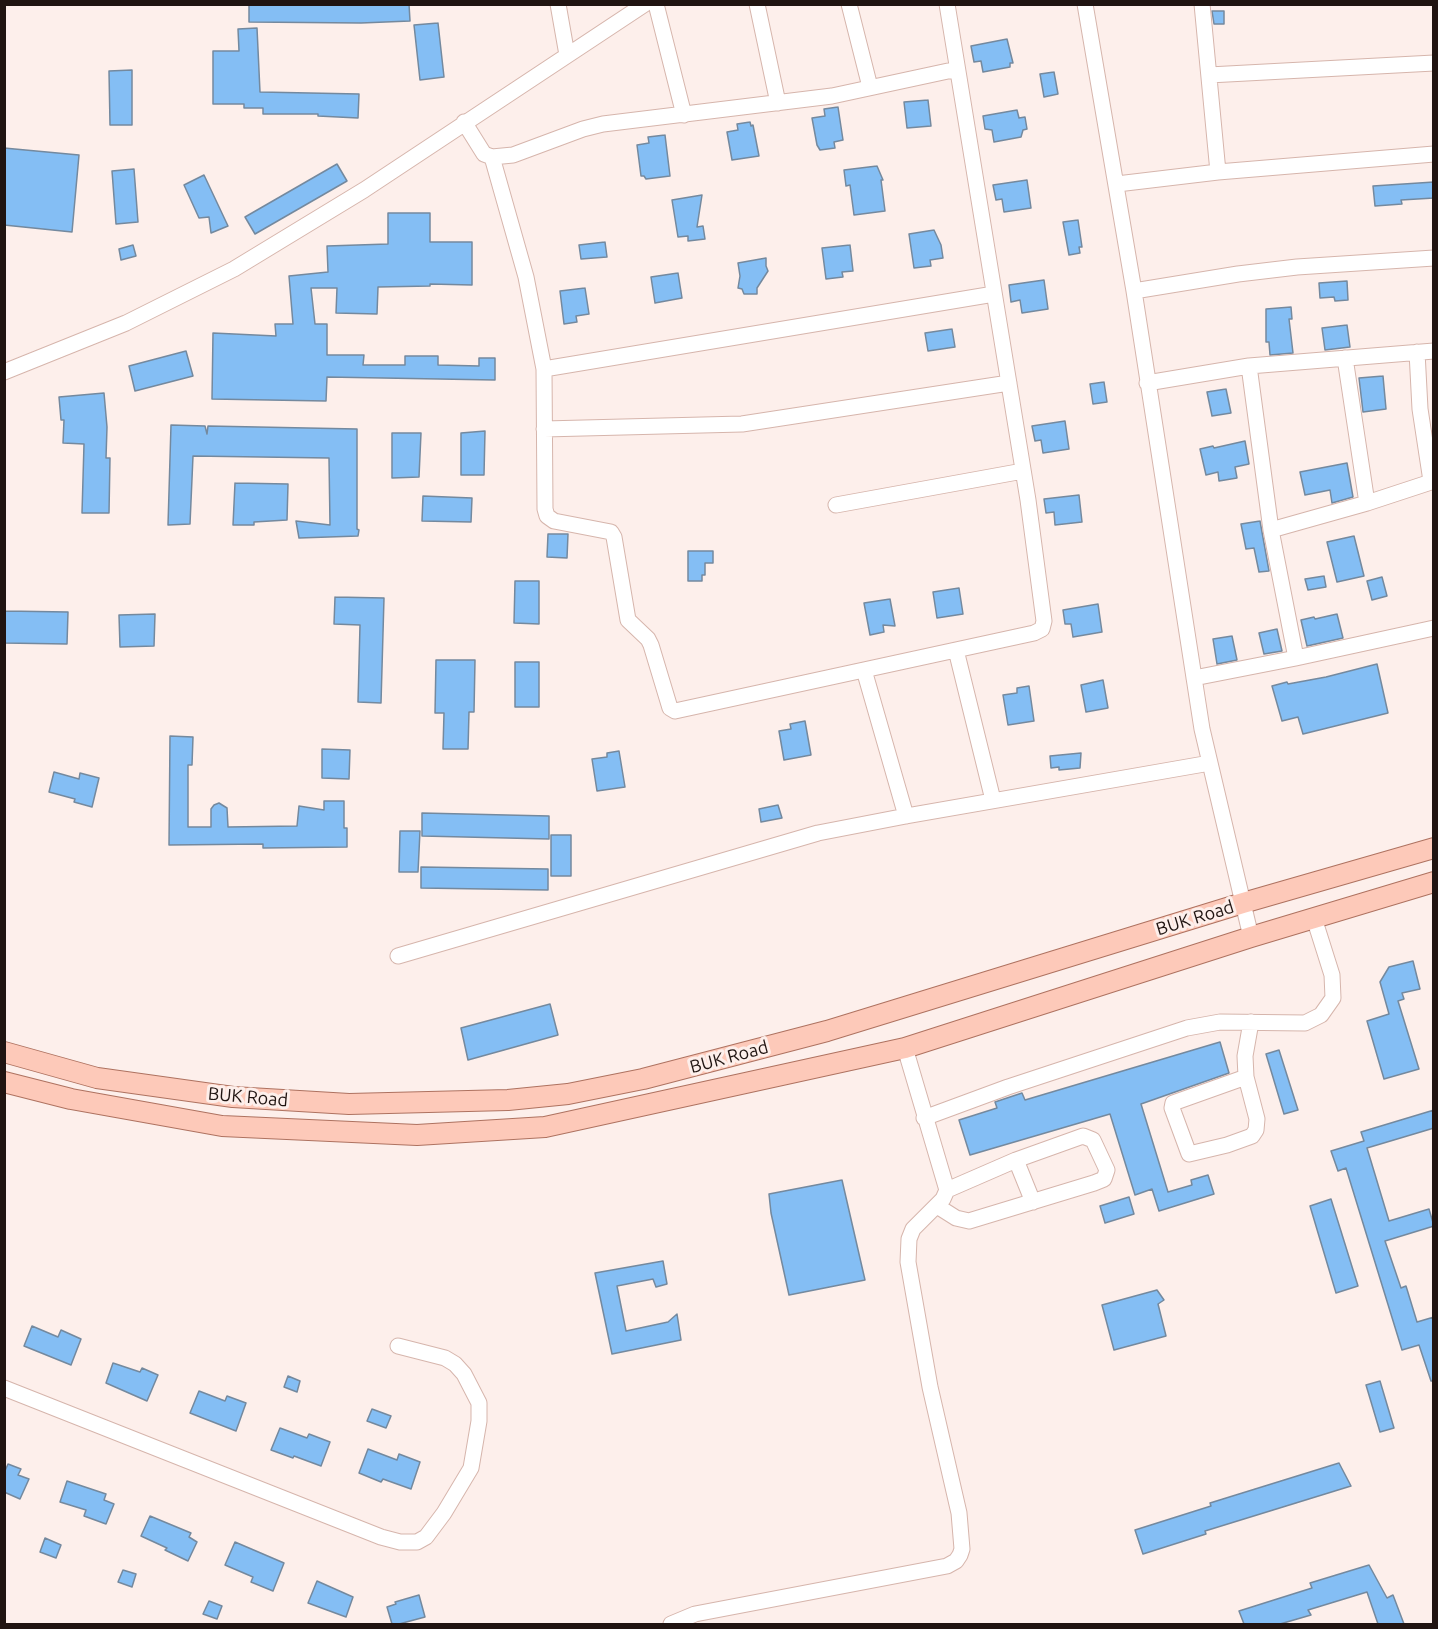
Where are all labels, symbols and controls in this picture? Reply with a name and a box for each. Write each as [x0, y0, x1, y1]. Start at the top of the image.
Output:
street label: BUK Road [1153, 896, 1237, 940]
street label: BUK Road [687, 1036, 771, 1078]
street label: BUK Road [207, 1083, 289, 1111]

